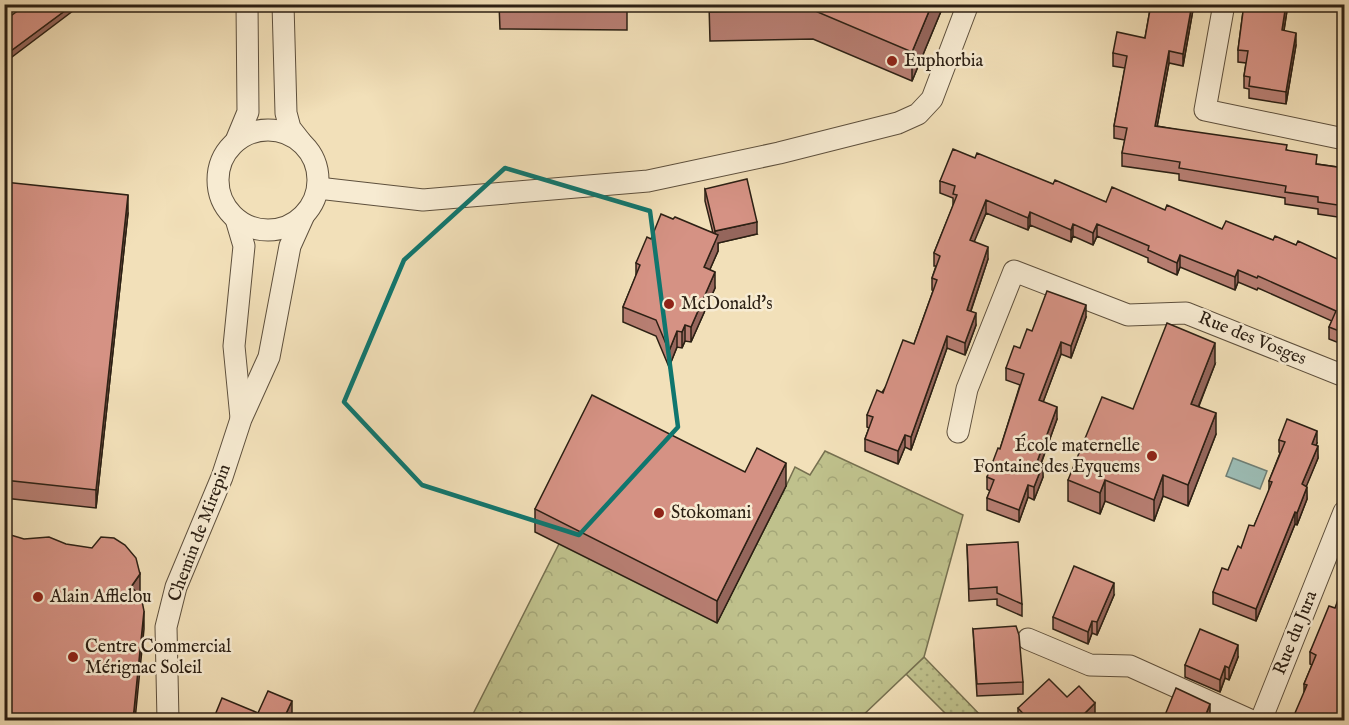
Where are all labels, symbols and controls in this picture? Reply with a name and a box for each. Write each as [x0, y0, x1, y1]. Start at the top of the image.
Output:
place label: Euphorbia [904, 50, 984, 73]
marker: Euphorbia [885, 54, 899, 68]
place label: McDonald's [681, 293, 773, 316]
marker: McDonald's [662, 297, 676, 311]
street label: Rue des Vosges [1195, 307, 1309, 371]
place label: École maternelle Fontaine des Eyquems [973, 433, 1140, 479]
marker: École maternelle Fontaine des Eyquems [1145, 449, 1159, 463]
street label: Chemin de Mirepin [163, 461, 237, 605]
place label: Stokomani [671, 502, 751, 525]
marker: Stokomani [652, 506, 666, 520]
place label: Alain Afflelou [49, 586, 152, 609]
street label: Rue du Jura [1269, 587, 1323, 678]
marker: Alain Afflelou [31, 590, 45, 604]
place label: Centre Commercial Mérignac Soleil [85, 636, 231, 680]
marker: Centre Commercial Mérignac Soleil [66, 650, 80, 664]

